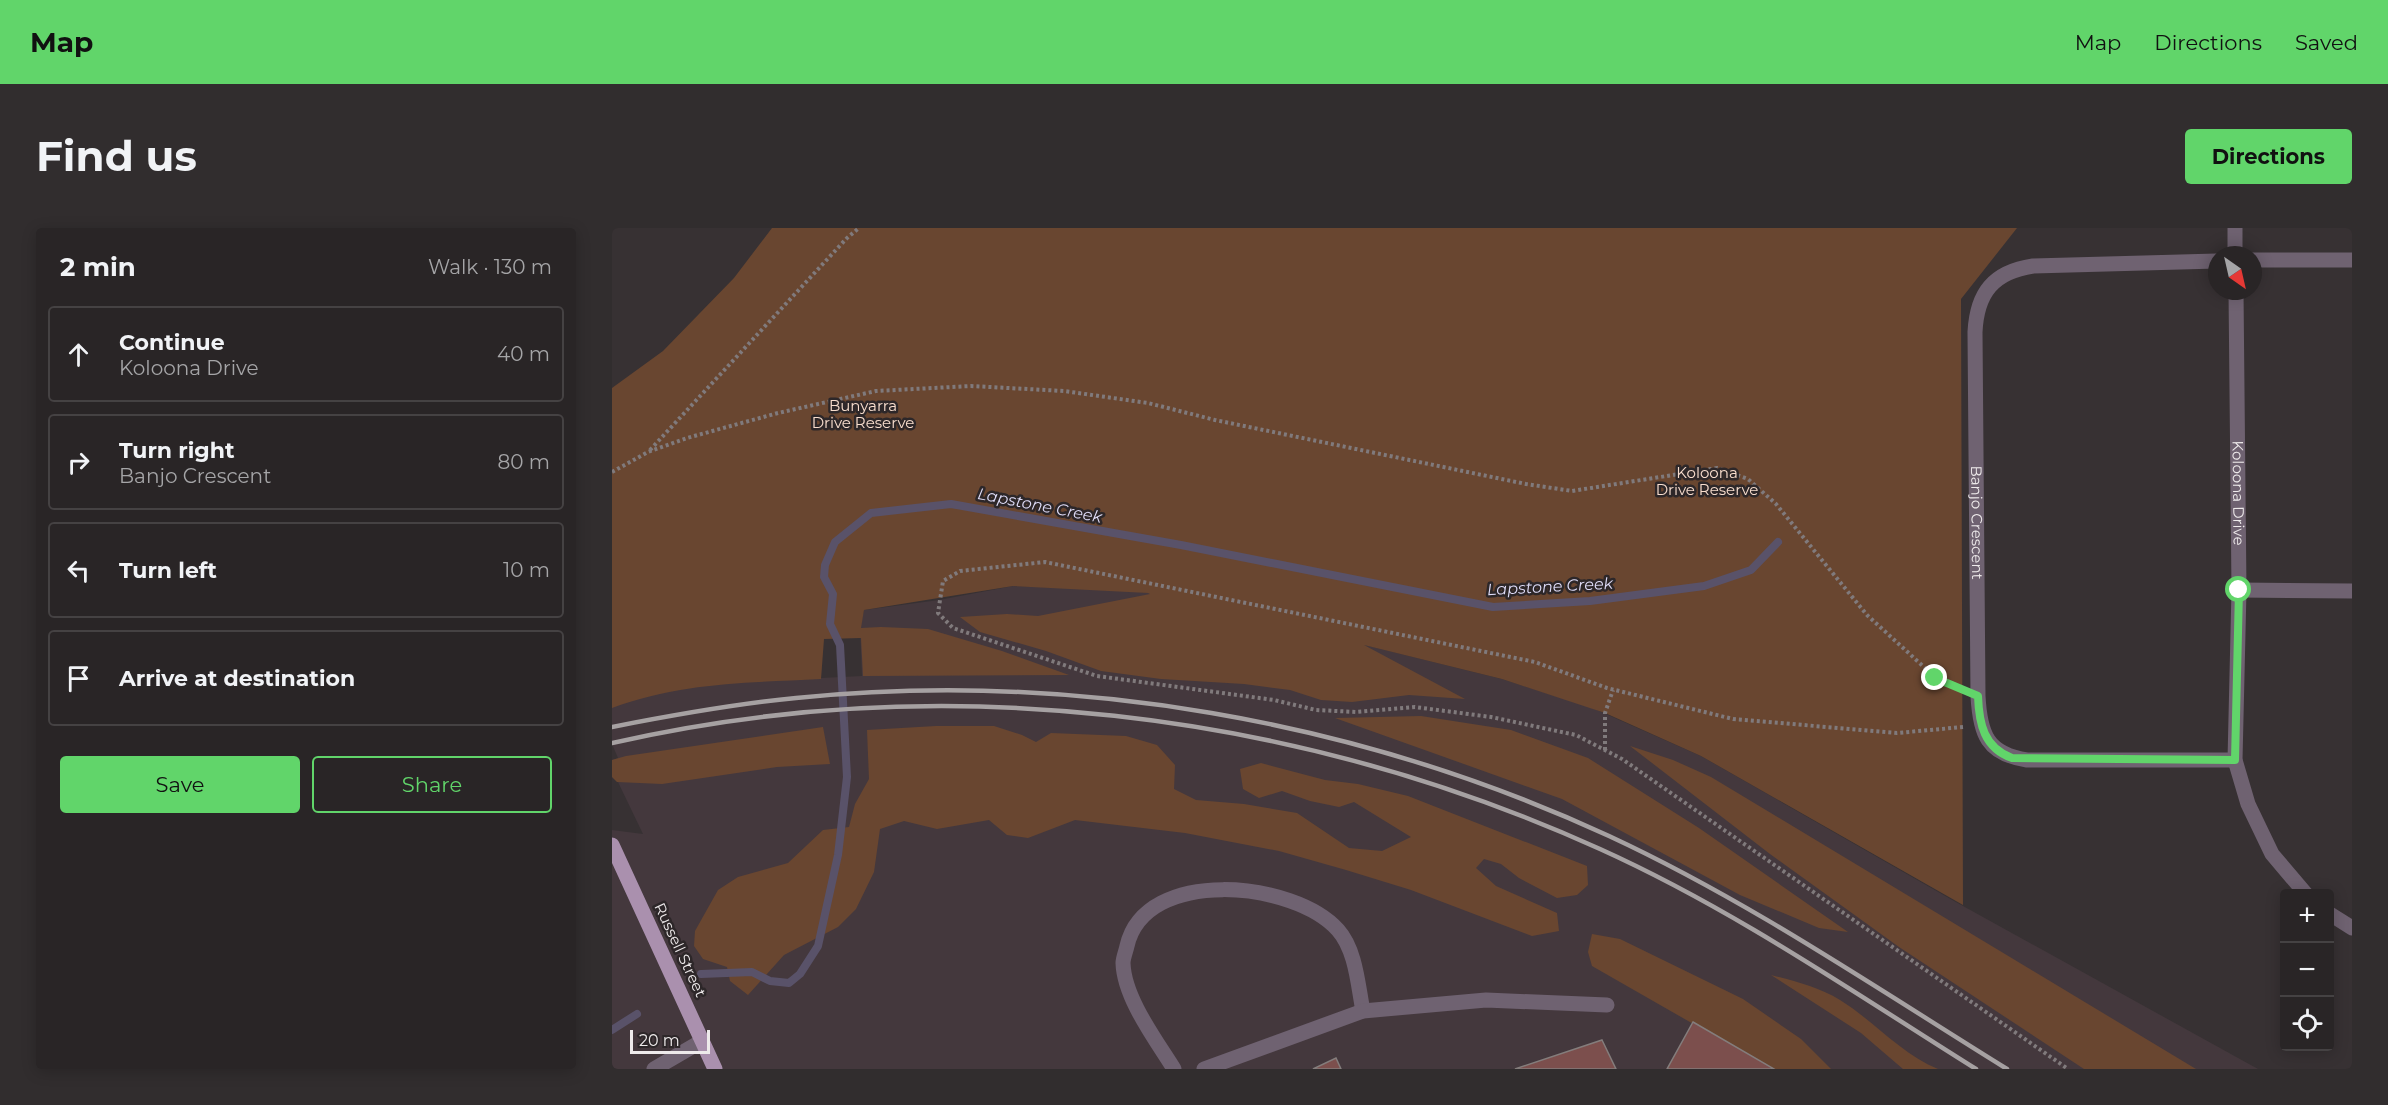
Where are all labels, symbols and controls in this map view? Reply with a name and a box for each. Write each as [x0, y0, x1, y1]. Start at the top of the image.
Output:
text: Map [30, 25, 93, 59]
text: Map [2075, 30, 2121, 55]
text: Directions [2154, 30, 2262, 55]
text: Saved [2295, 30, 2358, 55]
button: Directions [2185, 129, 2352, 184]
text: Find us [36, 130, 197, 182]
north arrow [2208, 246, 2262, 300]
text: 2 min [60, 251, 136, 283]
text: Walk · 130 m [428, 255, 552, 279]
text: Continue [119, 329, 225, 356]
icon: ahead [62, 338, 95, 371]
text: 40 m [497, 342, 550, 366]
text: Koloona Drive [119, 356, 259, 380]
park label: Bunyarra Drive Reserve [812, 396, 914, 432]
text: Turn right [119, 437, 234, 464]
street label: Koloona Drive [2229, 440, 2249, 545]
icon: right [62, 446, 95, 479]
text: 80 m [498, 450, 550, 474]
park label: Koloona Drive Reserve [1656, 463, 1758, 499]
text: Banjo Crescent [119, 464, 271, 488]
street label: Banjo Crescent [1967, 465, 1987, 580]
water label: Lapstone Creek [976, 484, 1105, 527]
icon: left [62, 554, 95, 587]
text: Turn left [119, 557, 217, 584]
text: 10 m [503, 558, 550, 582]
water label: Lapstone Creek [1486, 574, 1615, 599]
route start [2225, 576, 2251, 602]
icon: arrive [62, 662, 95, 695]
route end [1921, 664, 1947, 690]
text: Arrive at destination [119, 665, 355, 692]
button: Save [60, 756, 300, 813]
button: Share [312, 756, 552, 813]
map controls [2280, 889, 2334, 1051]
button: + [2280, 889, 2334, 943]
street label: Russell Street [650, 900, 711, 1000]
button: − [2280, 943, 2334, 997]
button: locate [2280, 997, 2334, 1051]
scale bar [630, 1027, 710, 1054]
text: 20 m [639, 1031, 680, 1050]

